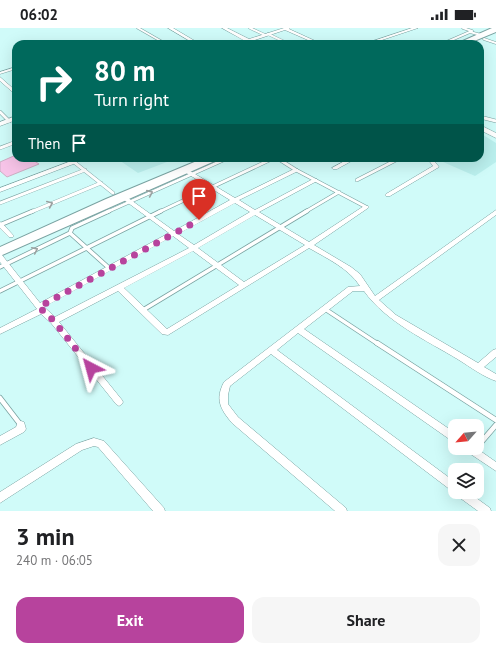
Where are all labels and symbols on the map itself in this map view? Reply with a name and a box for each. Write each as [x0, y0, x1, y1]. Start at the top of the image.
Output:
pin [182, 179, 216, 220]
one-way arrow [146, 190, 154, 198]
one-way arrow [46, 201, 53, 209]
one-way arrow [31, 247, 39, 255]
position arrow [70, 347, 112, 389]
north arrow [448, 419, 484, 455]

